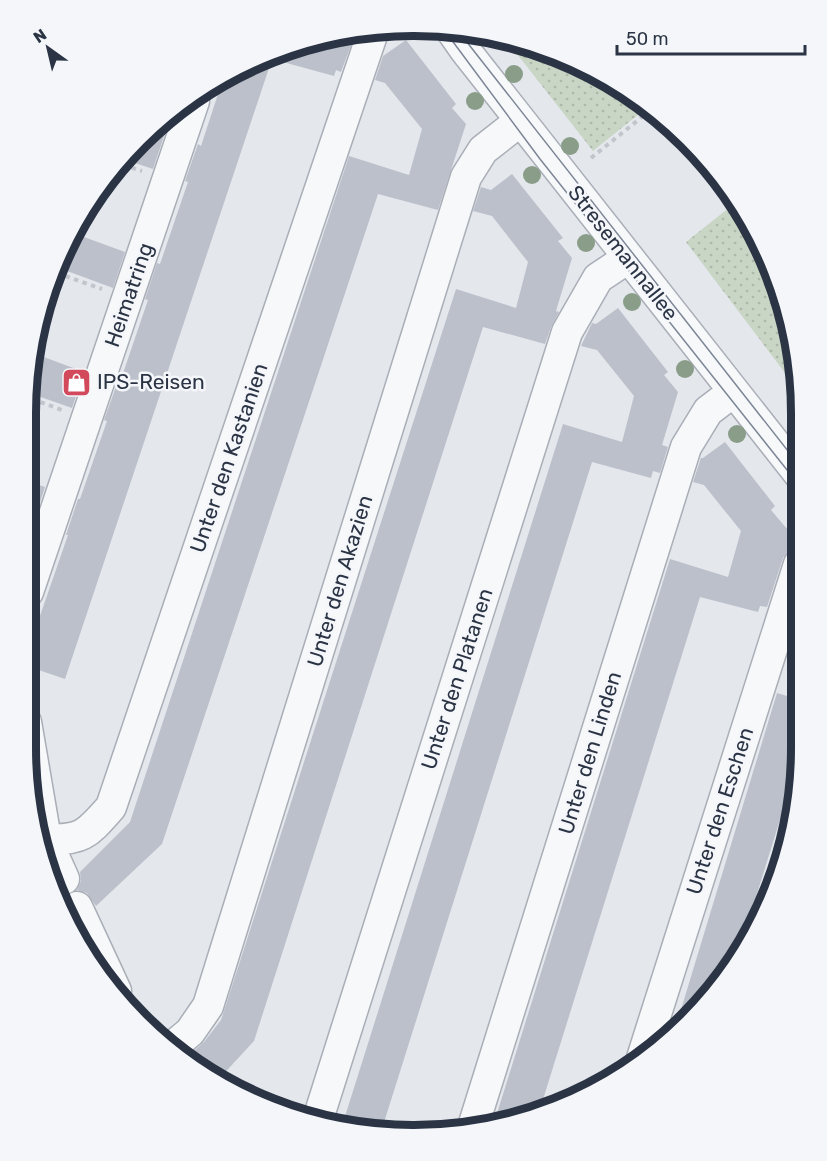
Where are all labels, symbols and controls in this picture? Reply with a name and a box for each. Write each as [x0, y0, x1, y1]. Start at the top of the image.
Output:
north arrow [18, 18, 78, 78]
scale bar [617, 18, 804, 56]
text: N [30, 25, 50, 47]
text: 50 m [626, 28, 669, 50]
street label: Stresemannallee [563, 180, 684, 325]
street label: Heimatring [99, 239, 158, 350]
street label: Unter den Kastanien [184, 360, 273, 556]
shop icon: IPS-Reisen [60, 366, 92, 398]
place label: IPS-Reisen [97, 369, 205, 394]
street label: Unter den Akazien [302, 492, 378, 670]
street label: Unter den Platanen [415, 585, 498, 773]
street label: Unter den Linden [553, 669, 626, 837]
street label: Unter den Eschen [681, 724, 758, 898]

